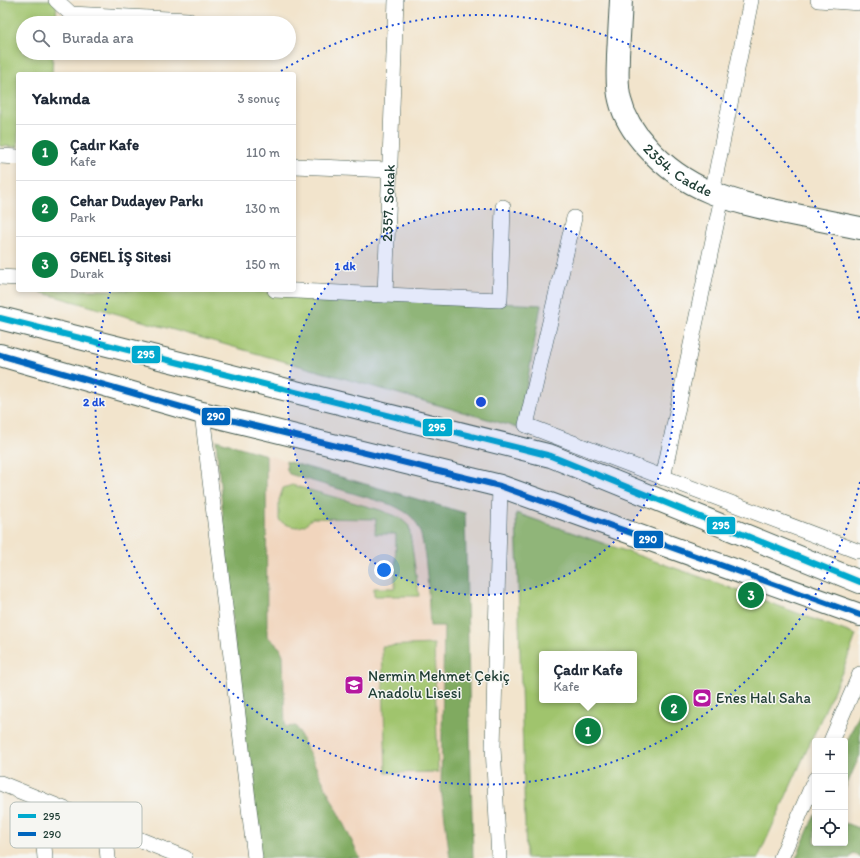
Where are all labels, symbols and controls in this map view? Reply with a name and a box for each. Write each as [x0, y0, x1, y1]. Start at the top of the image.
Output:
search box [16, 16, 296, 60]
icon: search [30, 27, 52, 49]
text: Burada ara [62, 29, 134, 47]
text: Yakında [32, 88, 90, 108]
text: 3 sonuç [237, 91, 280, 106]
text: Çadır Kafe [70, 136, 139, 154]
street label: 2354. Cadde [639, 140, 715, 201]
text: 1 [42, 145, 48, 160]
text: 110 m [246, 145, 280, 160]
text: Kafe [70, 154, 96, 169]
street label: 2357. Sokak [378, 164, 399, 242]
text: Cehar Dudayev Parkı [70, 192, 203, 210]
text: 2 [42, 201, 48, 216]
text: 130 m [245, 201, 280, 216]
text: Park [70, 210, 96, 225]
text: GENEL İŞ Sitesi [70, 248, 171, 266]
text: 3 [41, 257, 49, 272]
text: 150 m [245, 257, 280, 272]
text: 1 dk [334, 259, 356, 273]
text: Durak [70, 266, 104, 281]
line badge: 295 [131, 345, 161, 364]
text: 295 [137, 348, 155, 361]
text: 2 dk [83, 395, 106, 409]
centre of rings [474, 395, 488, 409]
line badge: 290 [201, 407, 231, 426]
text: 290 [207, 410, 225, 423]
line badge: 295 [422, 418, 453, 437]
text: 295 [428, 421, 446, 434]
line badge: 295 [706, 516, 736, 535]
text: 295 [712, 519, 730, 532]
line badge: 290 [633, 530, 664, 549]
text: 290 [639, 533, 657, 546]
your location [374, 560, 394, 580]
pin: 3 [738, 580, 764, 610]
popup [539, 651, 637, 703]
text: Çadır Kafe [553, 661, 623, 679]
place label: Nermin Mehmet Çekiç Anadolu Lisesi [368, 667, 510, 702]
school or university icon: Nermin Mehmet Çekiç Anadolu Lisesi [343, 674, 365, 696]
text: Kafe [553, 679, 580, 694]
sports icon: Enes Halı Saha [691, 687, 713, 709]
place label: Enes Halı Saha [716, 689, 811, 707]
pin: 2 [661, 693, 687, 723]
pin: 1 [575, 716, 601, 746]
map controls [812, 738, 848, 846]
button: + [812, 738, 848, 774]
button: − [812, 774, 848, 810]
legend [10, 802, 142, 848]
text: 295 [43, 810, 61, 823]
button: locate [812, 810, 848, 846]
text: 290 [43, 828, 62, 841]

